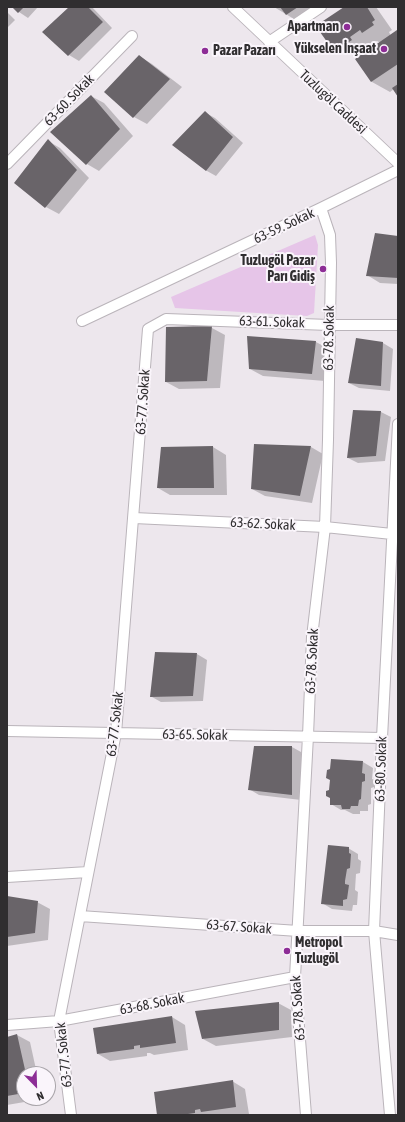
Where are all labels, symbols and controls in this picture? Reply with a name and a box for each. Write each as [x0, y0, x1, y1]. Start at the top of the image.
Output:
place label: Apartman [288, 19, 339, 35]
marker: Apartman [342, 22, 352, 32]
place label: Yükselen İnşaat [295, 41, 376, 57]
place label: Pazar Pazarı [213, 43, 276, 59]
marker: Yükselen İnşaat [379, 44, 389, 54]
marker: Pazar Pazarı [200, 46, 210, 56]
street label: Tuzlugöl Caddesi [296, 66, 370, 138]
street label: 63-60. Sokak [40, 71, 98, 129]
street label: 63-59. Sokak [251, 205, 317, 247]
place label: Tuzlugöl Pazar Parı Gidiş [241, 253, 315, 286]
marker: Tuzlugöl Pazar Parı Gidiş [318, 264, 328, 274]
street label: 63-78. Sokak [320, 305, 338, 371]
street label: 63-61. Sokak [239, 312, 305, 332]
street label: 63-77. Sokak [132, 369, 154, 435]
street label: 63-62. Sokak [230, 514, 296, 534]
street label: 63-78. Sokak [302, 628, 322, 694]
street label: 63-77. Sokak [103, 690, 127, 758]
street label: 63-65. Sokak [162, 726, 228, 744]
street label: 63-80. Sokak [371, 736, 391, 802]
street label: 63-67. Sokak [206, 916, 272, 938]
place label: Metropol Tuzlugöl [295, 935, 342, 968]
marker: Metropol Tuzlugöl [282, 946, 292, 956]
street label: 63-78. Sokak [287, 975, 309, 1041]
street label: 63-68. Sokak [118, 990, 186, 1018]
street label: 63-77. Sokak [52, 1022, 76, 1088]
north arrow [16, 1066, 56, 1106]
text: N [35, 1089, 46, 1103]

